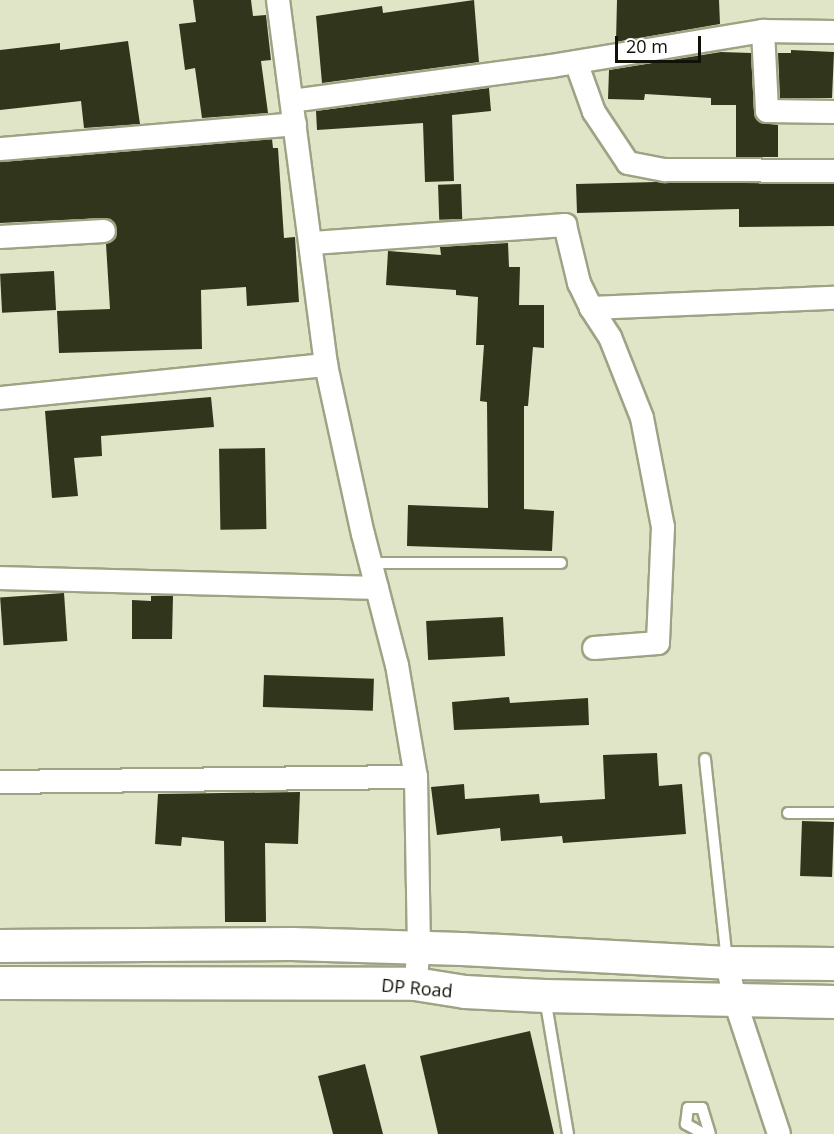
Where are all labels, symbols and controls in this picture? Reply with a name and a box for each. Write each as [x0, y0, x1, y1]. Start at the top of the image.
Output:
scale bar [618, 24, 704, 62]
text: 20 m [626, 34, 668, 58]
street label: DP Road [380, 974, 454, 1002]

